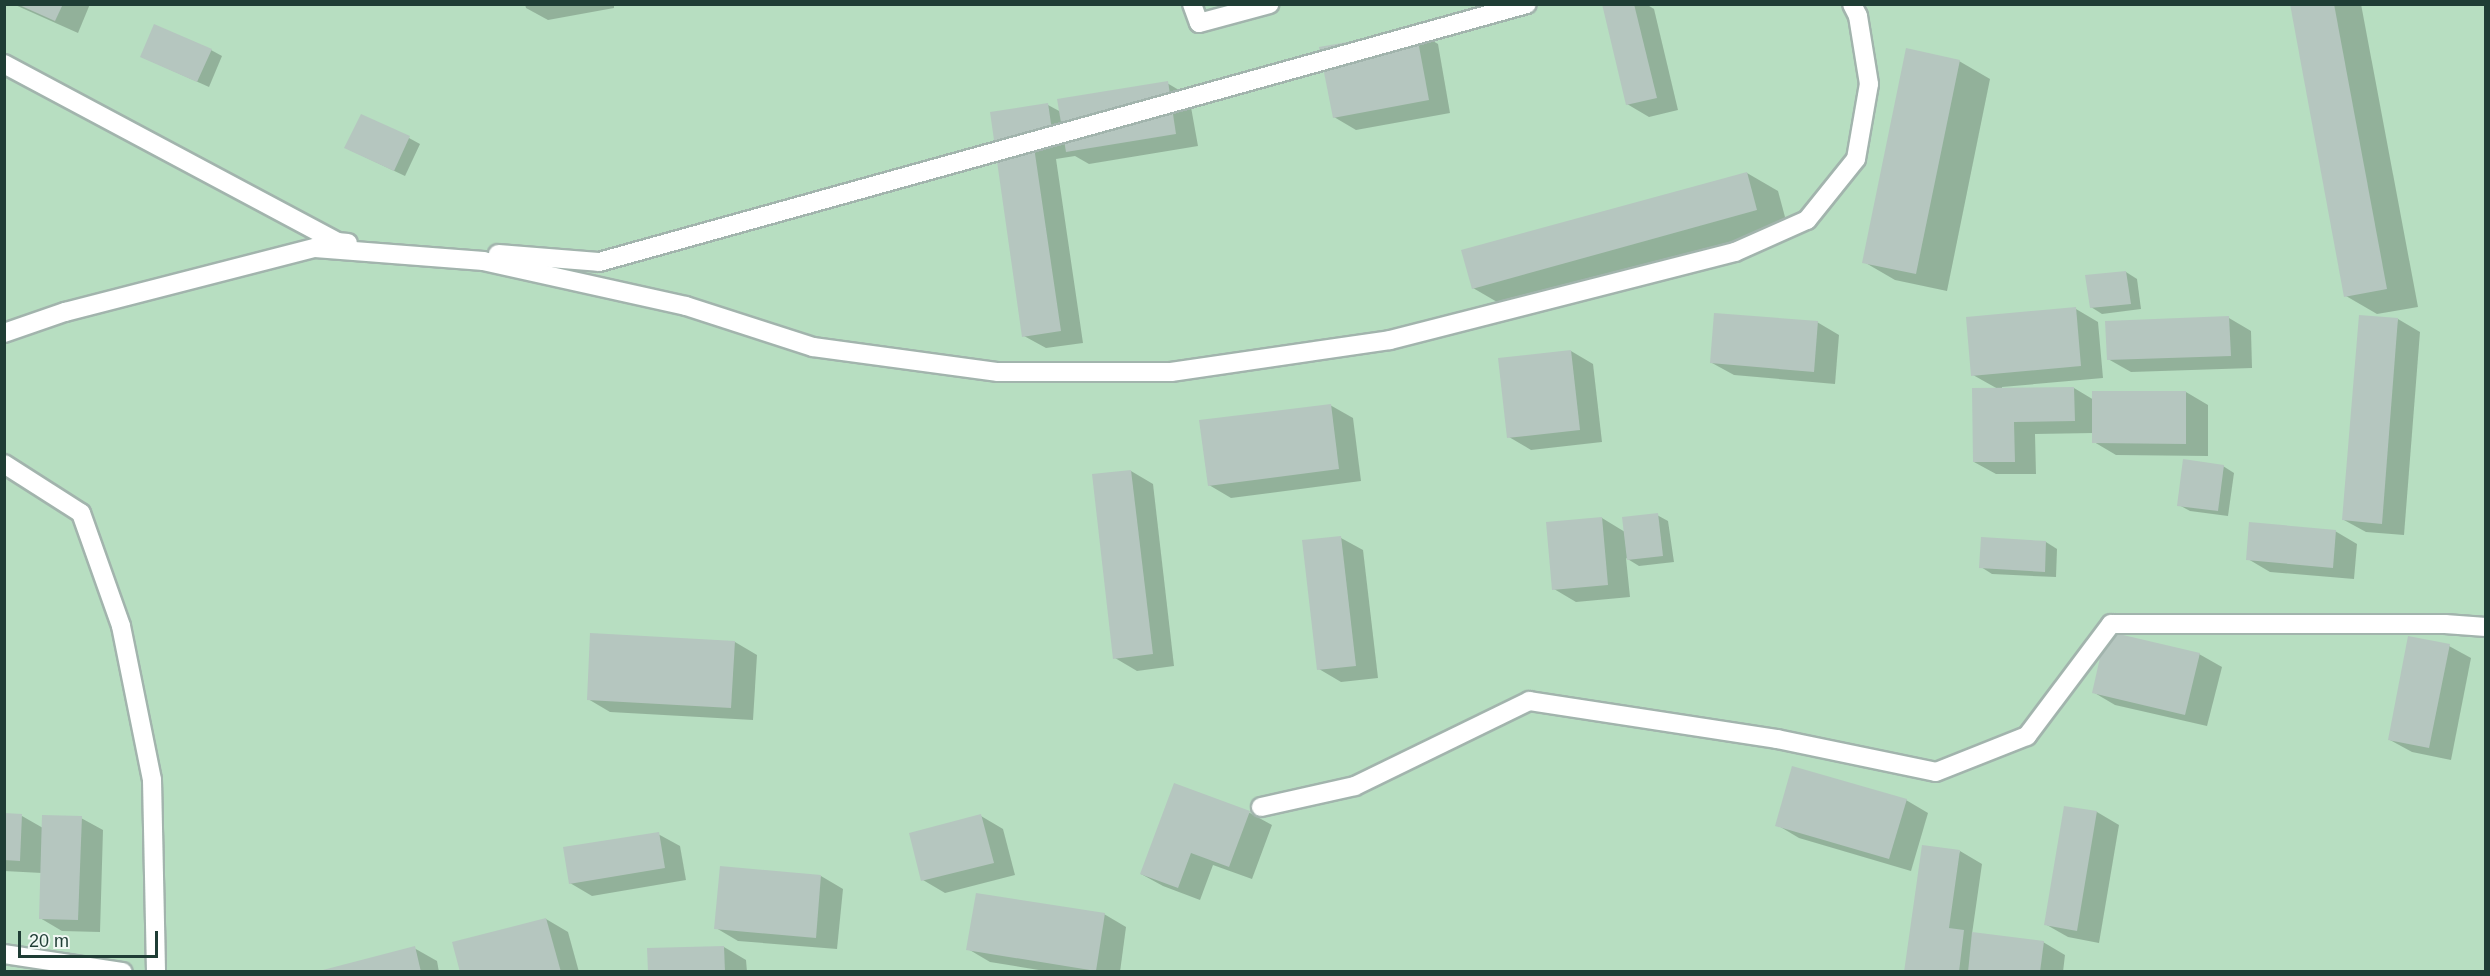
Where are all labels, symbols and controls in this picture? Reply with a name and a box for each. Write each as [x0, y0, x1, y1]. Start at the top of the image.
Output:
scale bar [21, 919, 160, 957]
text: 20 m [29, 931, 69, 951]

